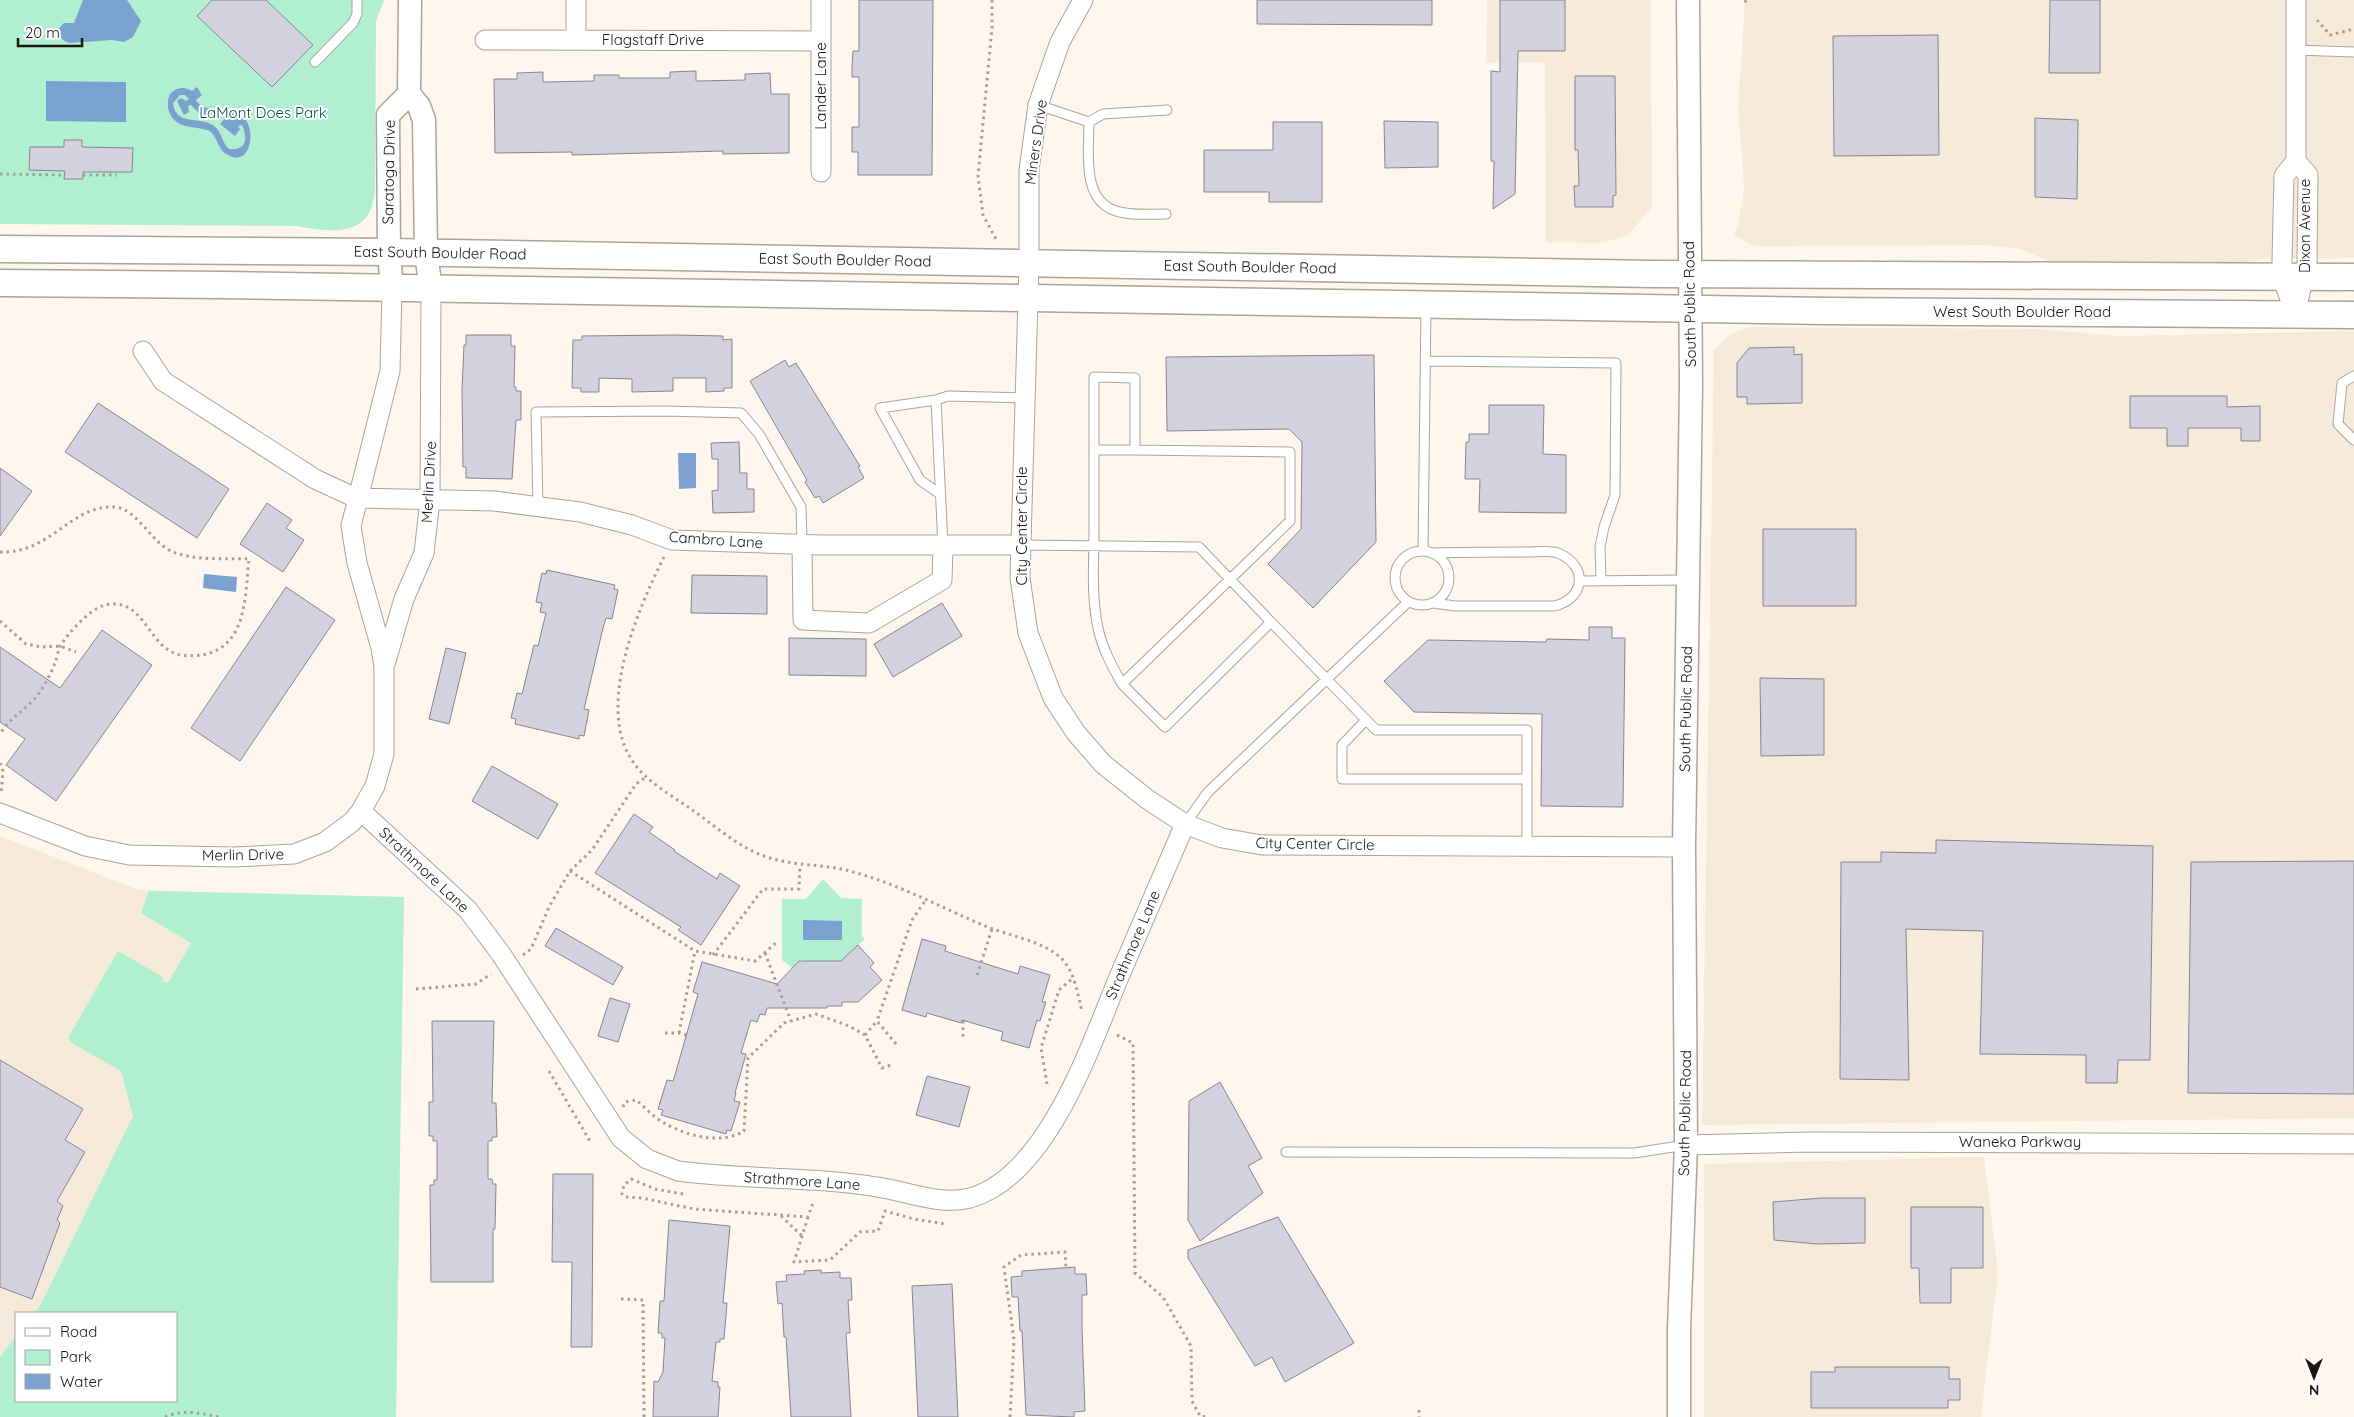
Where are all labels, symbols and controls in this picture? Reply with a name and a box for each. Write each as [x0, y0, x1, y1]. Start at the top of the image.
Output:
scale bar [18, 15, 81, 47]
text: 20 m [25, 23, 60, 42]
street label: Flagstaff Drive [602, 30, 704, 49]
street label: Lander Lane [811, 42, 830, 130]
street label: Miners Drive [1020, 98, 1051, 186]
park label: LaMont Does Park [199, 103, 327, 122]
street label: Saratoga Drive [378, 119, 399, 225]
street label: Dixon Avenue [2295, 179, 2314, 273]
street label: East South Boulder Road [353, 241, 527, 264]
street label: South Public Road [1679, 241, 1700, 367]
street label: East South Boulder Road [758, 248, 932, 271]
street label: East South Boulder Road [1163, 255, 1337, 278]
street label: West South Boulder Road [1933, 302, 2111, 321]
street label: Merlin Drive [417, 440, 440, 524]
street label: City Center Circle [1012, 467, 1031, 586]
street label: Cambro Lane [668, 527, 764, 552]
street label: South Public Road [1675, 646, 1696, 772]
street label: Strathmore Lane [375, 823, 474, 916]
street label: City Center Circle [1255, 833, 1375, 854]
street label: Merlin Drive [202, 844, 284, 865]
street label: Strathmore Lane [1101, 887, 1164, 1002]
street label: South Public Road [1674, 1050, 1695, 1176]
street label: Waneka Parkway [1959, 1132, 2081, 1151]
street label: Strathmore Lane [743, 1167, 861, 1194]
legend [15, 1312, 178, 1402]
text: Road [60, 1322, 97, 1341]
text: Park [60, 1347, 92, 1366]
north arrow [2289, 1352, 2339, 1402]
text: Water [60, 1372, 103, 1391]
text: N [2309, 1381, 2319, 1399]

